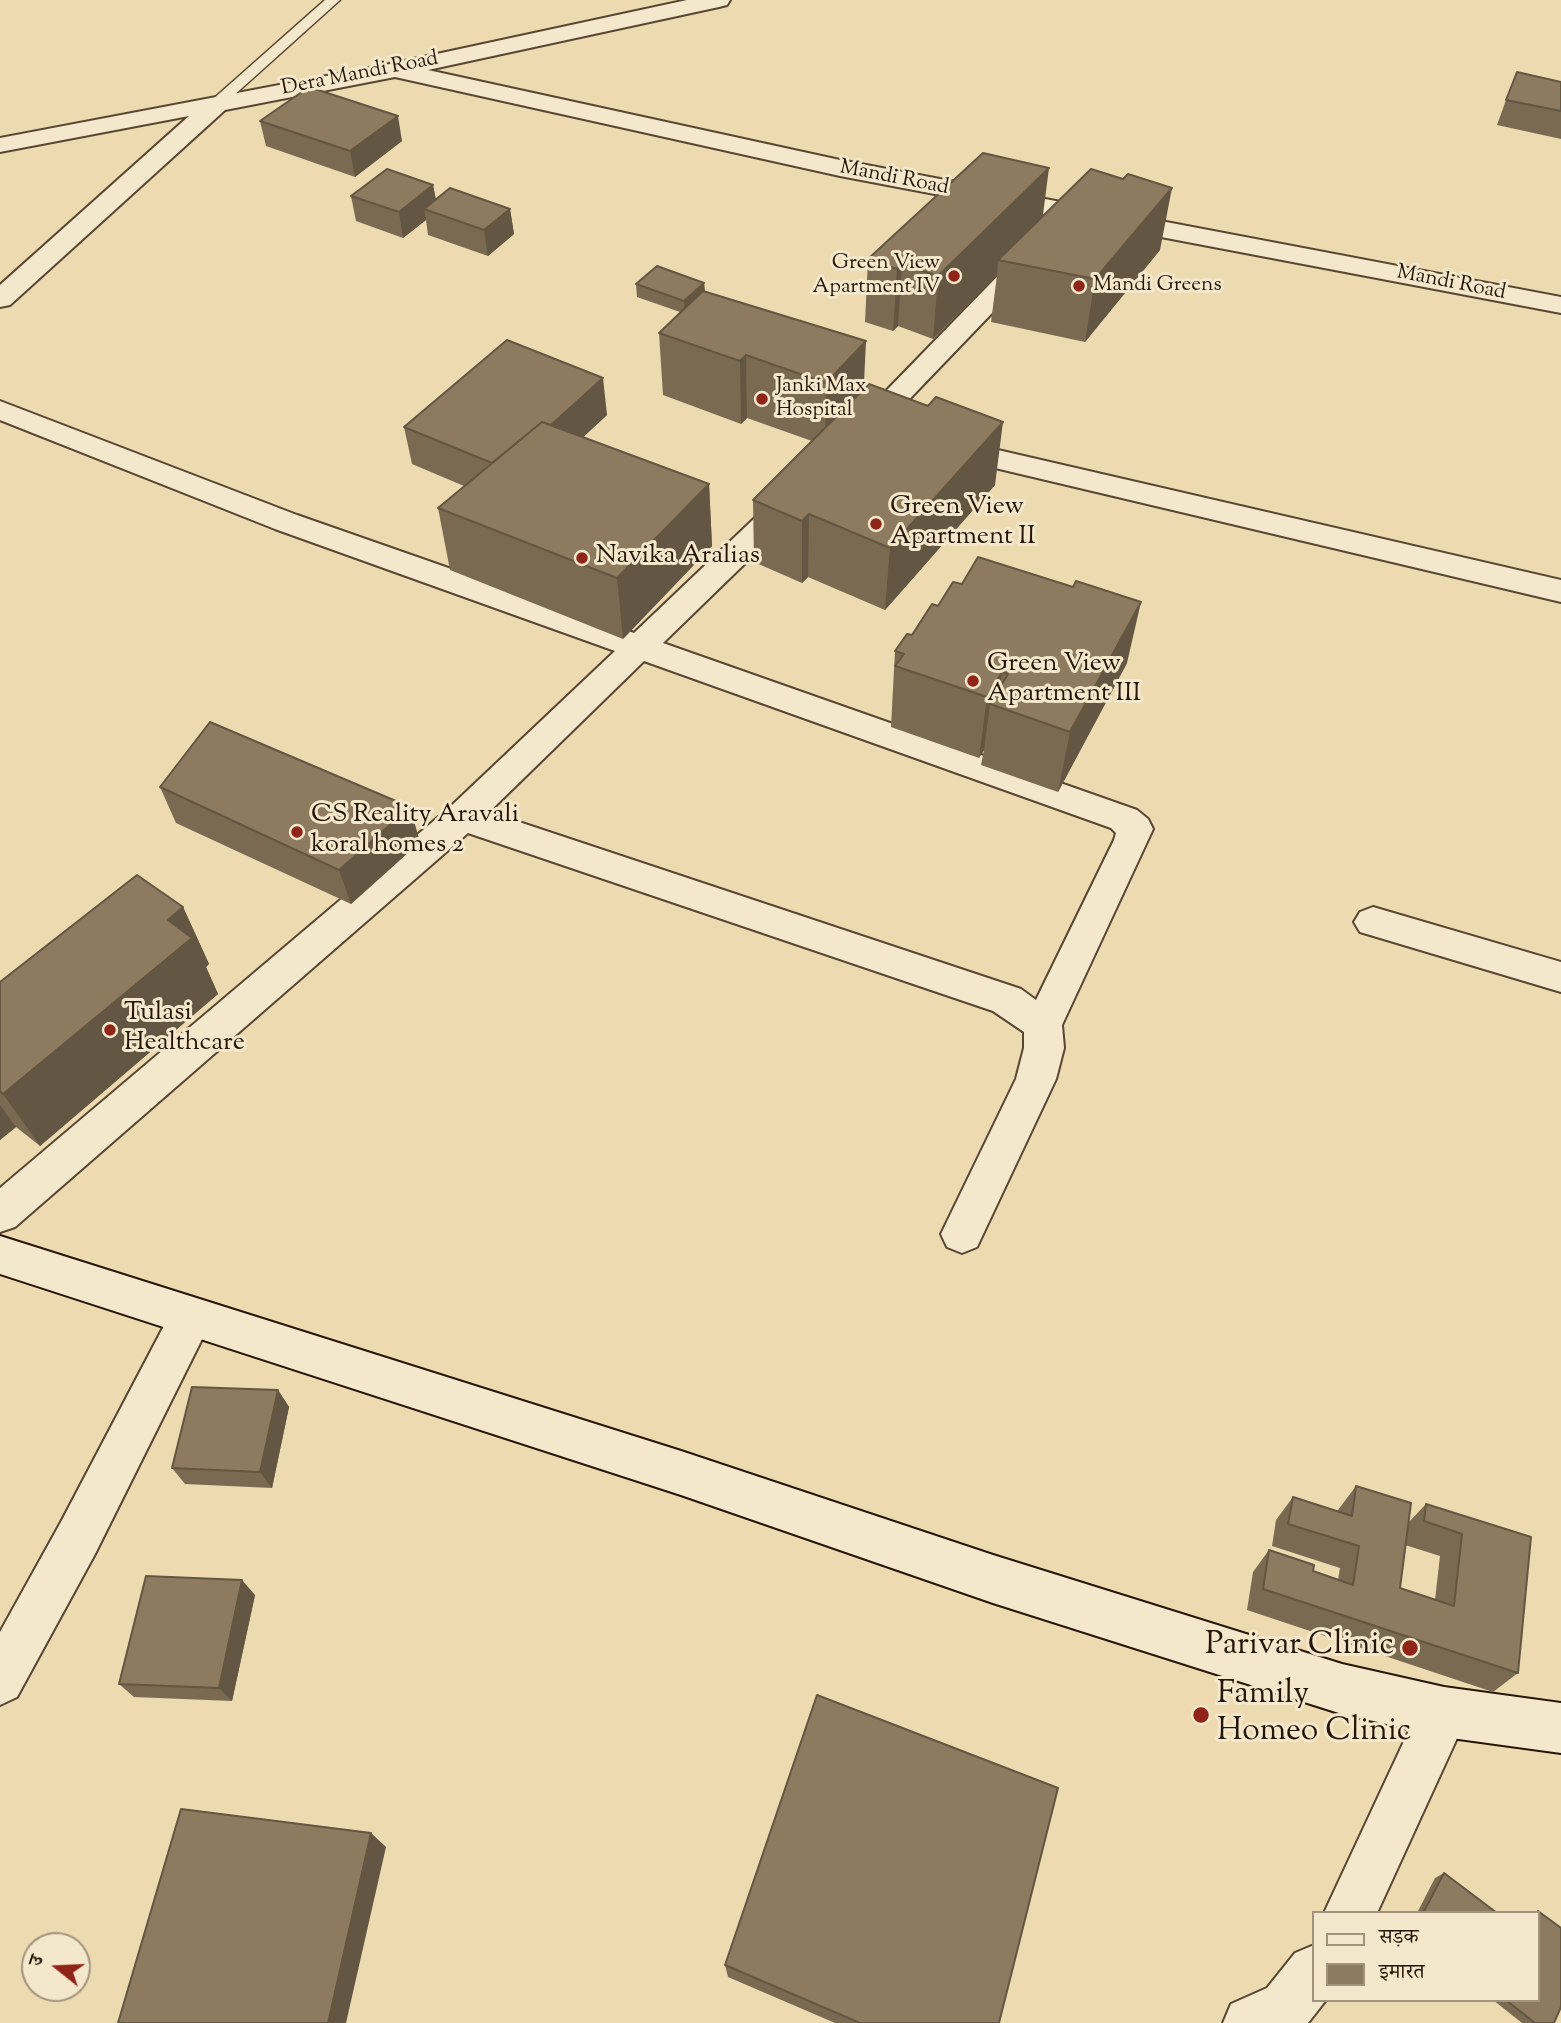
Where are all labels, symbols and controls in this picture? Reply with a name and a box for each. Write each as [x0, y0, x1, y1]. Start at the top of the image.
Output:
street label: Dera Mandi Road [279, 47, 441, 103]
street label: Mandi Road [837, 156, 951, 202]
place label: Green View Apartment IV [812, 251, 940, 301]
street label: Mandi Road [1394, 261, 1508, 307]
marker: Green View Apartment IV [946, 268, 962, 284]
place label: Mandi Greens [1093, 273, 1222, 299]
marker: Mandi Greens [1071, 278, 1087, 294]
place label: Janki Max Hospital [776, 374, 867, 424]
marker: Janki Max Hospital [754, 391, 770, 407]
place label: Green View Apartment II [890, 493, 1035, 554]
marker: Green View Apartment II [868, 516, 884, 532]
place label: Navika Aralias [596, 542, 760, 574]
marker: Navika Aralias [574, 550, 590, 566]
place label: Green View Apartment III [987, 650, 1141, 712]
marker: Green View Apartment III [965, 673, 981, 689]
place label: CS Reality Aravali koral homes 2 [311, 801, 519, 862]
marker: CS Reality Aravali koral homes 2 [289, 824, 305, 840]
place label: Tulasi Healthcare [124, 999, 245, 1060]
marker: Tulasi Healthcare [102, 1022, 118, 1038]
place label: Parivar Clinic [1205, 1629, 1394, 1667]
marker: Parivar Clinic [1400, 1638, 1420, 1658]
place label: Family Homeo Clinic [1217, 1678, 1411, 1753]
marker: Family Homeo Clinic [1191, 1705, 1211, 1725]
legend [1312, 1911, 1540, 2002]
text: सड़क [1379, 1923, 1418, 1953]
north arrow [21, 1932, 91, 2002]
text: उ [23, 1952, 52, 1970]
text: इमारत [1379, 1958, 1425, 1988]

